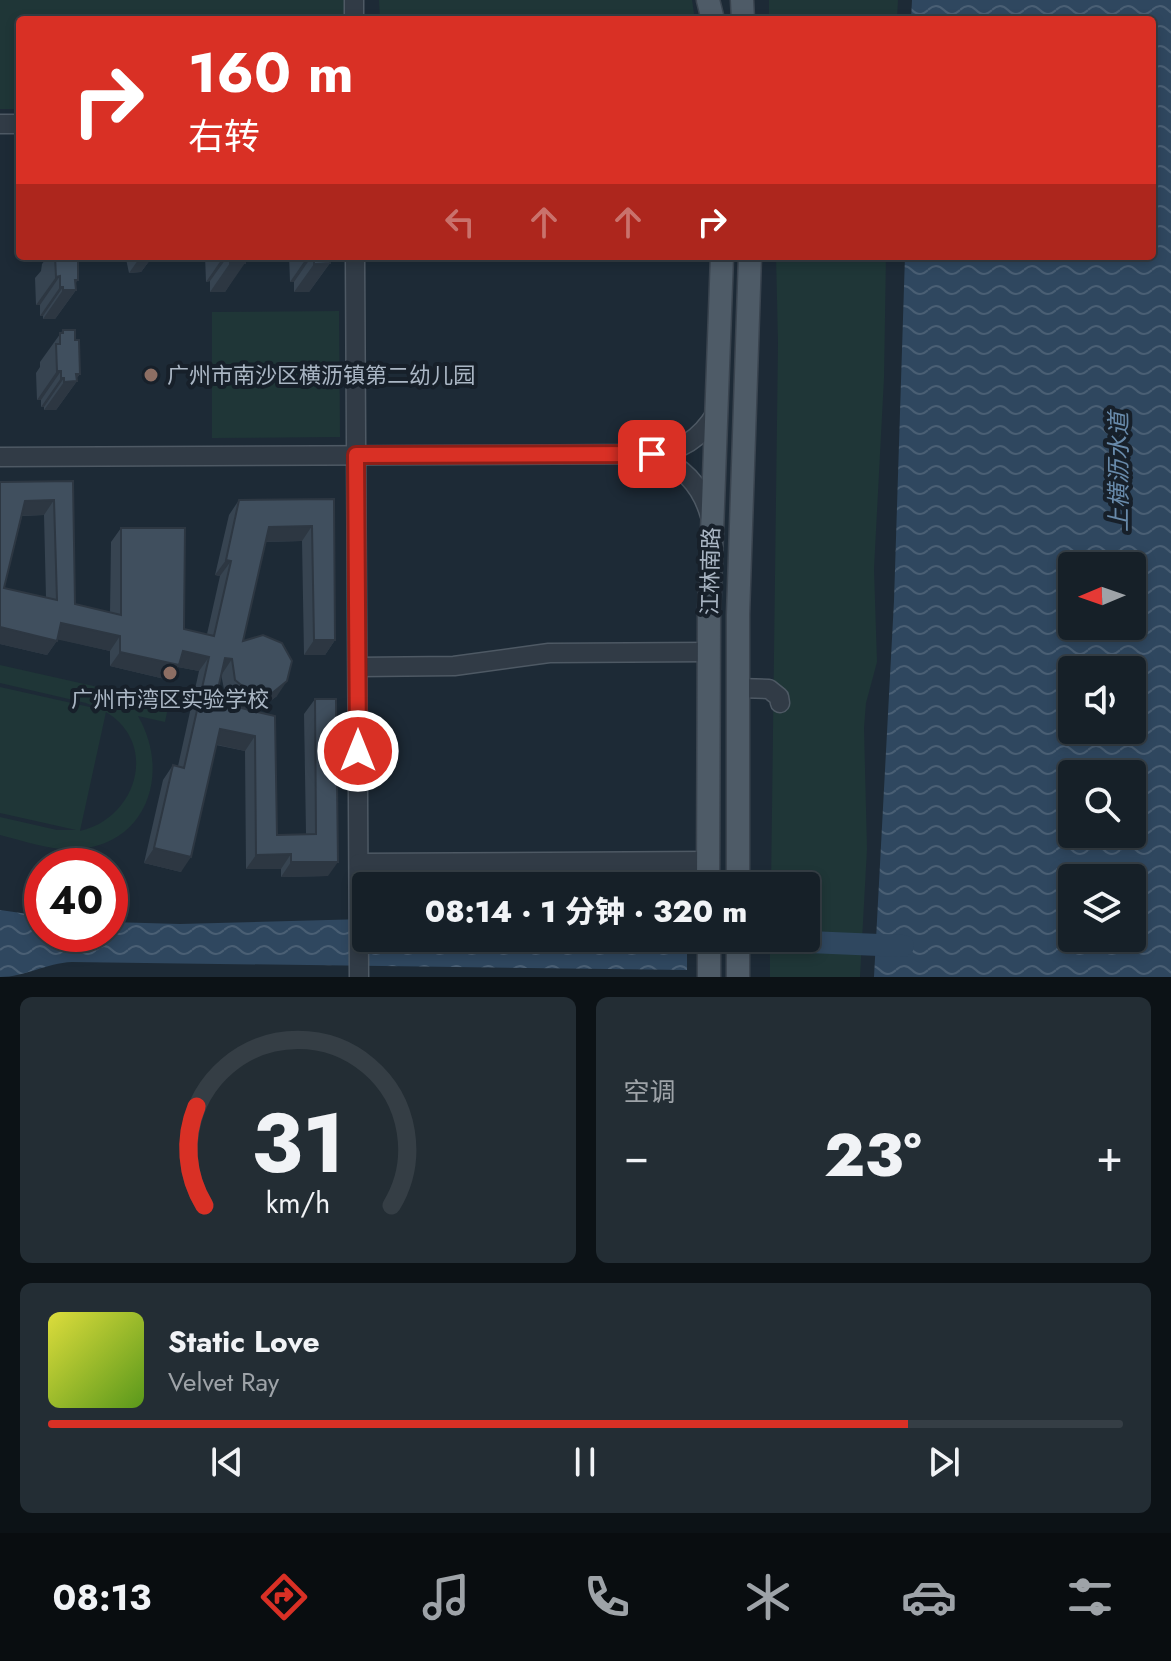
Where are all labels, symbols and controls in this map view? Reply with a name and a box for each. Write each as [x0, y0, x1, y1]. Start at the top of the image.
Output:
text: 160 m [188, 32, 354, 113]
icon: right [56, 48, 160, 152]
text: 右转 [188, 110, 260, 162]
icon: left [438, 200, 482, 244]
icon: ahead [522, 200, 566, 244]
icon: ahead [606, 200, 650, 244]
icon: right [690, 200, 734, 244]
place label: 广州市南沙区横沥镇第二幼儿园 [167, 359, 475, 391]
marker: 广州市南沙区横沥镇第二幼儿园 [142, 366, 160, 384]
water label: 上横沥水道 [1101, 409, 1136, 532]
pin [618, 420, 686, 488]
icon: arrive [630, 432, 674, 476]
street label: 江林南路 [693, 527, 727, 615]
north arrow [1058, 552, 1146, 640]
map controls [1058, 552, 1146, 952]
button: sound [1058, 656, 1146, 744]
marker: 广州市湾区实验学校 [161, 664, 179, 682]
place label: 广州市湾区实验学校 [71, 683, 269, 715]
position arrow [316, 709, 400, 793]
button: search [1058, 760, 1146, 848]
speed limit sign: 40 [24, 848, 128, 952]
button: layers [1058, 864, 1146, 952]
text: 08:14 · 1 分钟 · 320 m [425, 890, 747, 933]
text: 空调 [624, 1073, 676, 1111]
text: 31 [251, 1083, 345, 1203]
text: 23° [824, 1112, 922, 1199]
text: − [624, 1124, 649, 1188]
text: + [1096, 1124, 1123, 1188]
text: km/h [265, 1182, 330, 1224]
text: Static Love [168, 1320, 320, 1363]
text: Velvet Ray [168, 1363, 279, 1401]
icon: previous [205, 1440, 249, 1484]
icon: pause [563, 1440, 607, 1484]
icon: next [922, 1440, 966, 1484]
icon: directions [256, 1569, 312, 1625]
icon: music [418, 1569, 474, 1625]
icon: phone [579, 1569, 635, 1625]
icon: climate [740, 1569, 796, 1625]
icon: car [901, 1569, 957, 1625]
icon: filters [1062, 1569, 1118, 1625]
text: 08:13 [53, 1571, 151, 1623]

